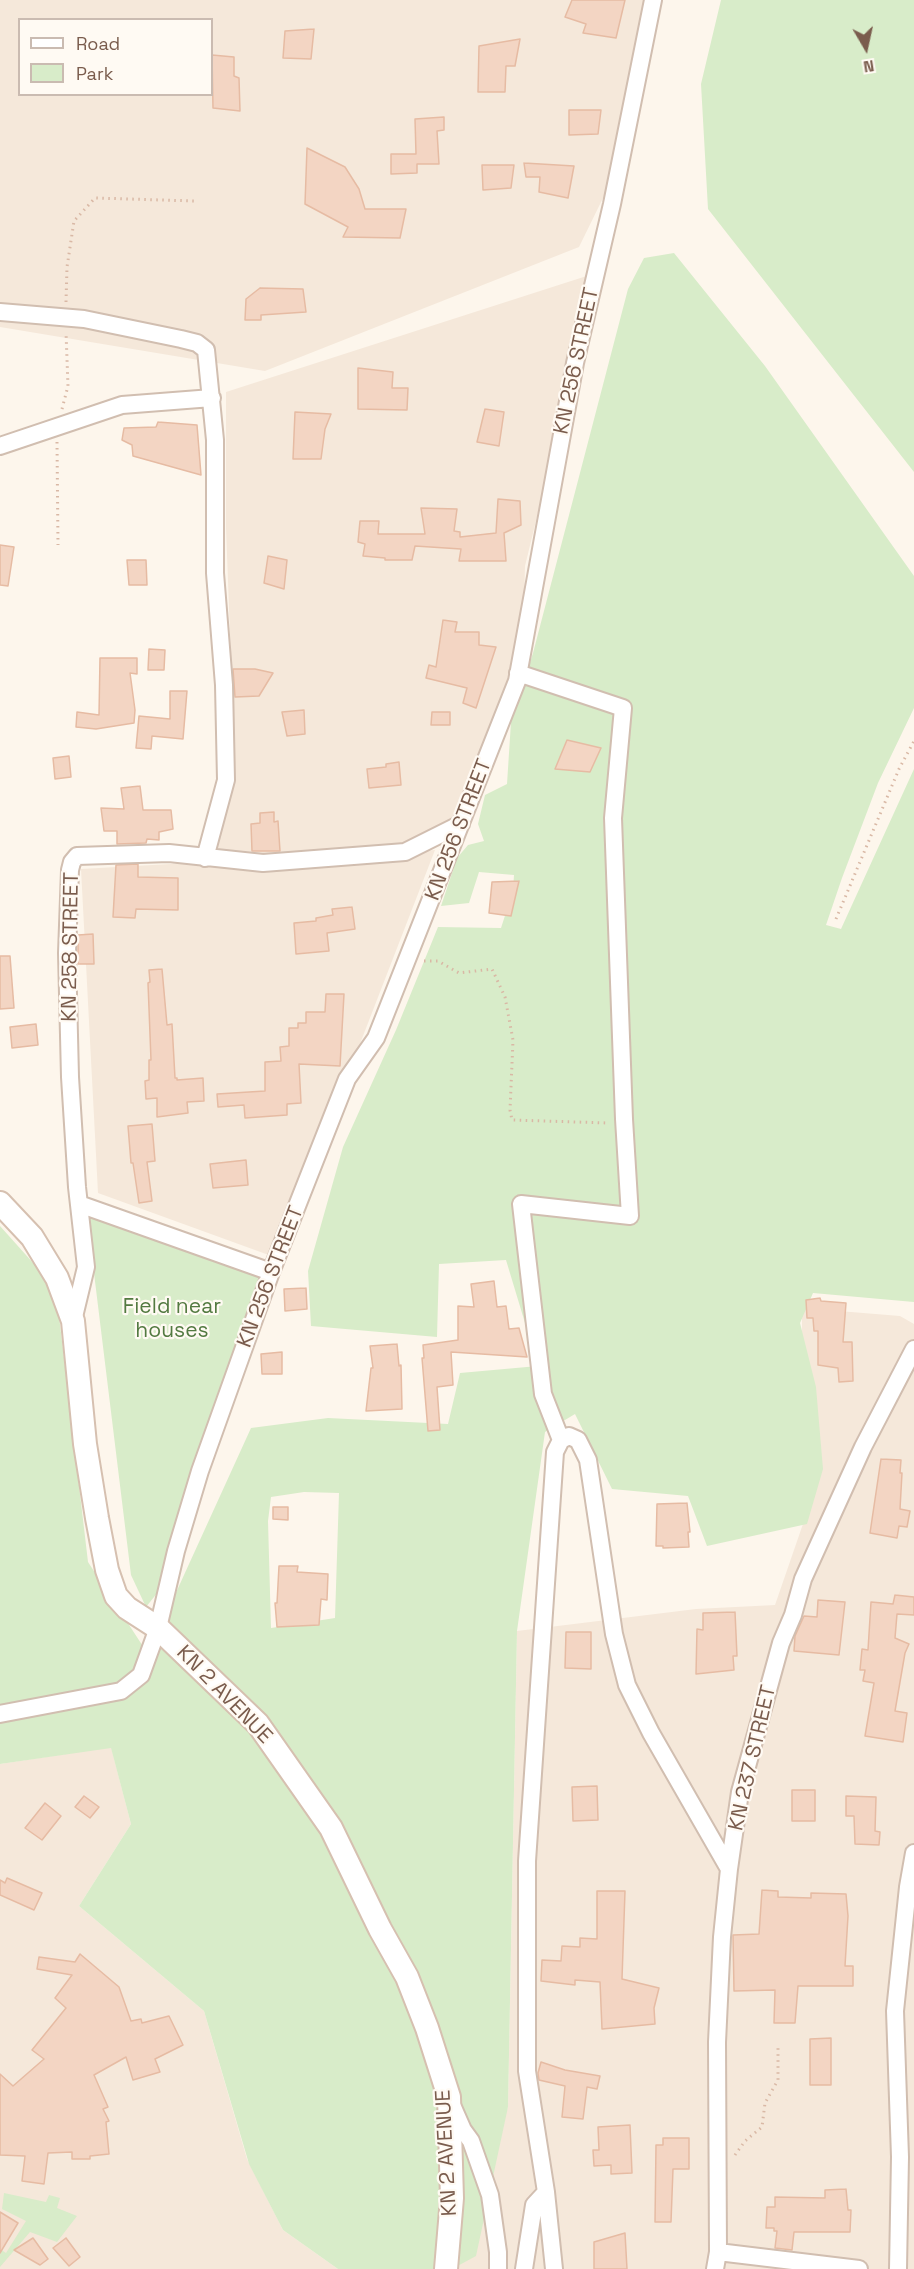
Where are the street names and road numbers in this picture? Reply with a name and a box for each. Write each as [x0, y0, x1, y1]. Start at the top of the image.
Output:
street label: KN 256 STREET [549, 285, 605, 437]
street label: KN 256 STREET [420, 756, 498, 904]
street label: KN 258 STREET [57, 872, 85, 1022]
street label: KN 256 STREET [232, 1203, 310, 1351]
street label: KN 2 AVENUE [171, 1641, 277, 1749]
street label: KN 237 STREET [724, 1683, 782, 1833]
street label: KN 2 AVENUE [431, 2089, 463, 2217]

